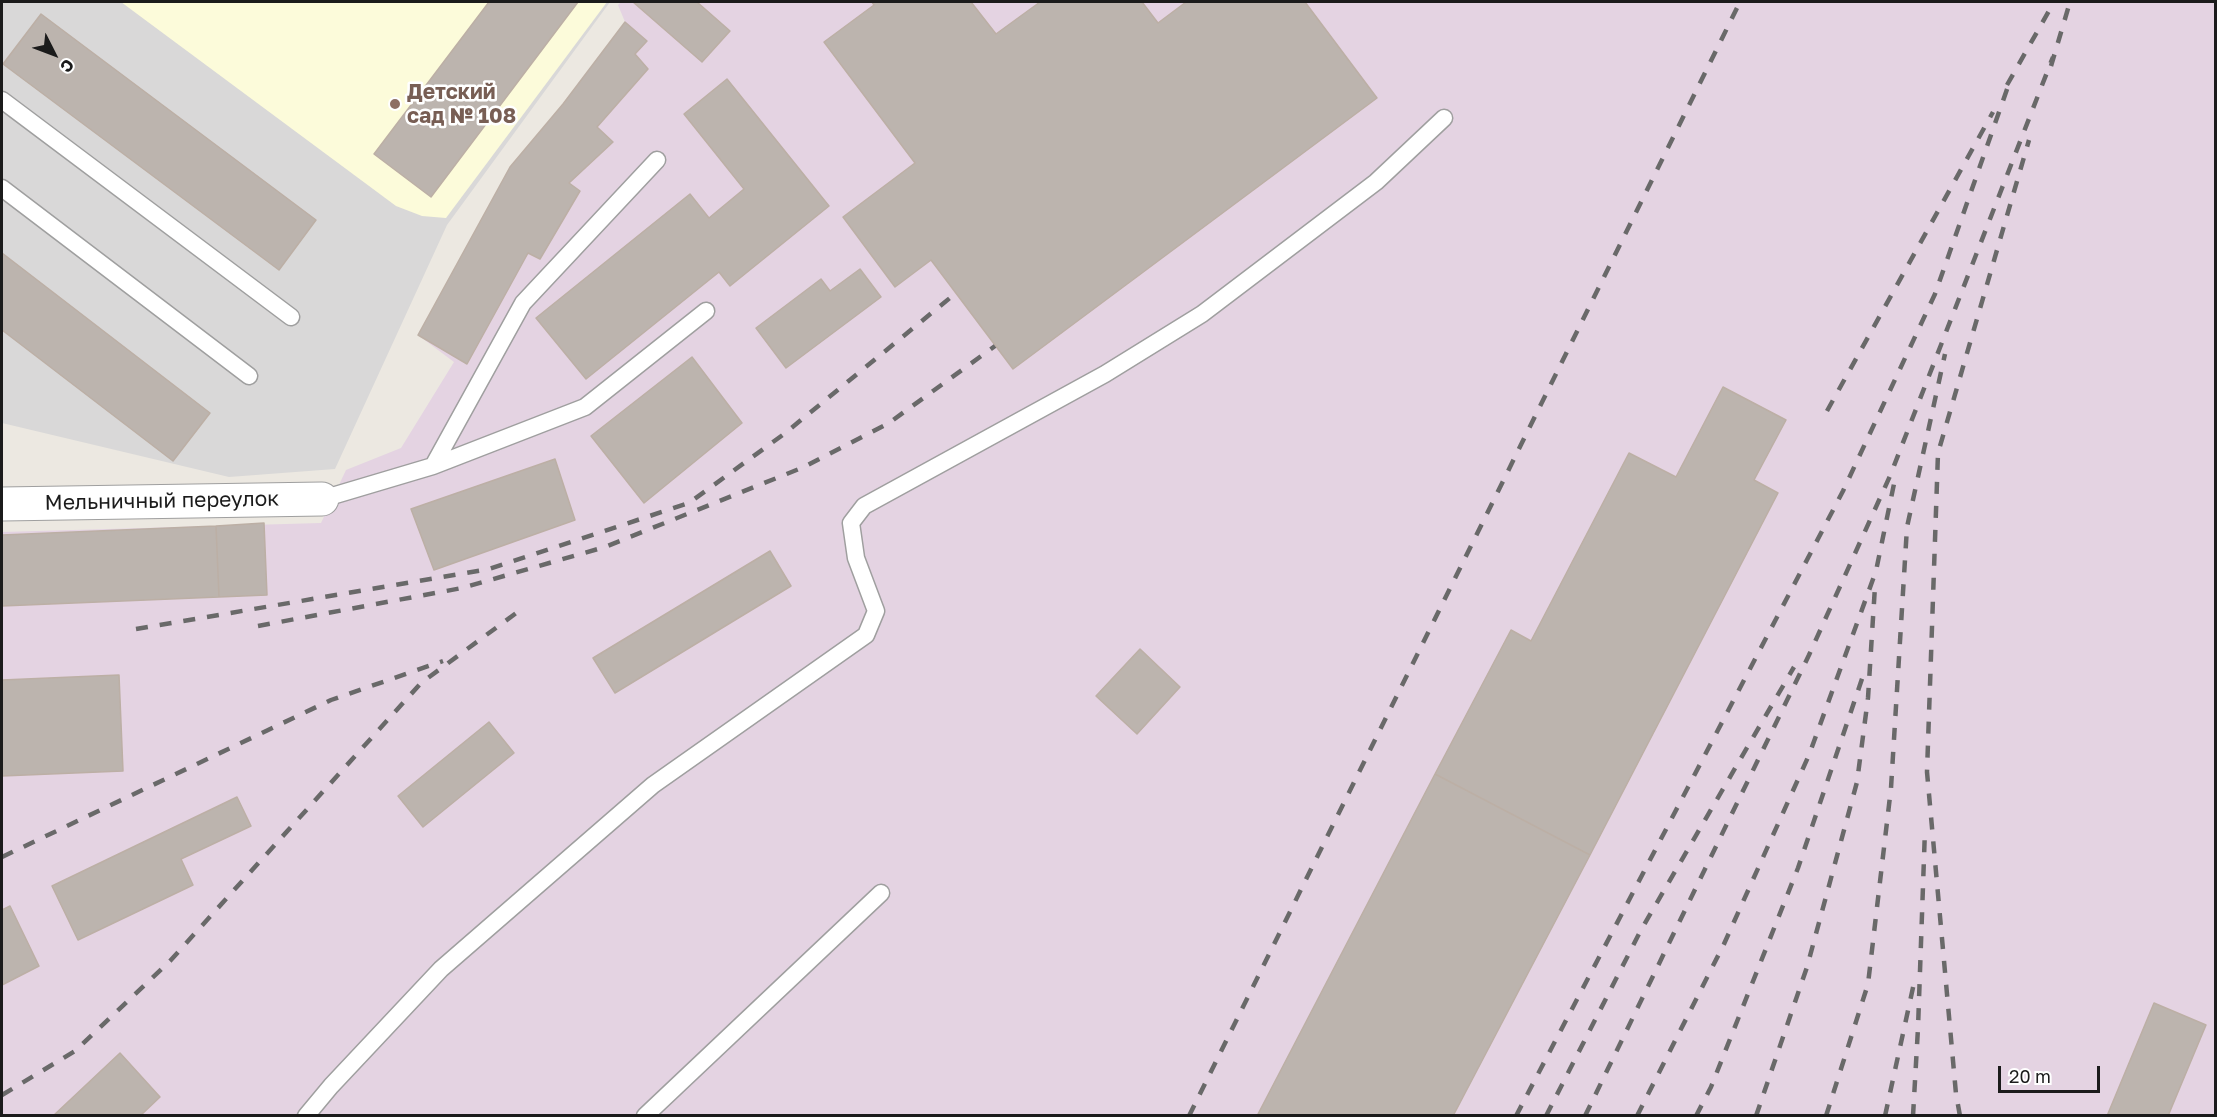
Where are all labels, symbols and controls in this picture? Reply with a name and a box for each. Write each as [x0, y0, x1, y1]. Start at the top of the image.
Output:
north arrow [24, 24, 84, 84]
text: С [56, 55, 79, 77]
place label: Детский сад № 108 [407, 79, 516, 129]
marker: Детский сад № 108 [388, 97, 402, 111]
street label: Мельничный переулок [45, 486, 279, 516]
scale bar [2001, 1054, 2103, 1092]
text: 20 m [2009, 1065, 2051, 1087]

